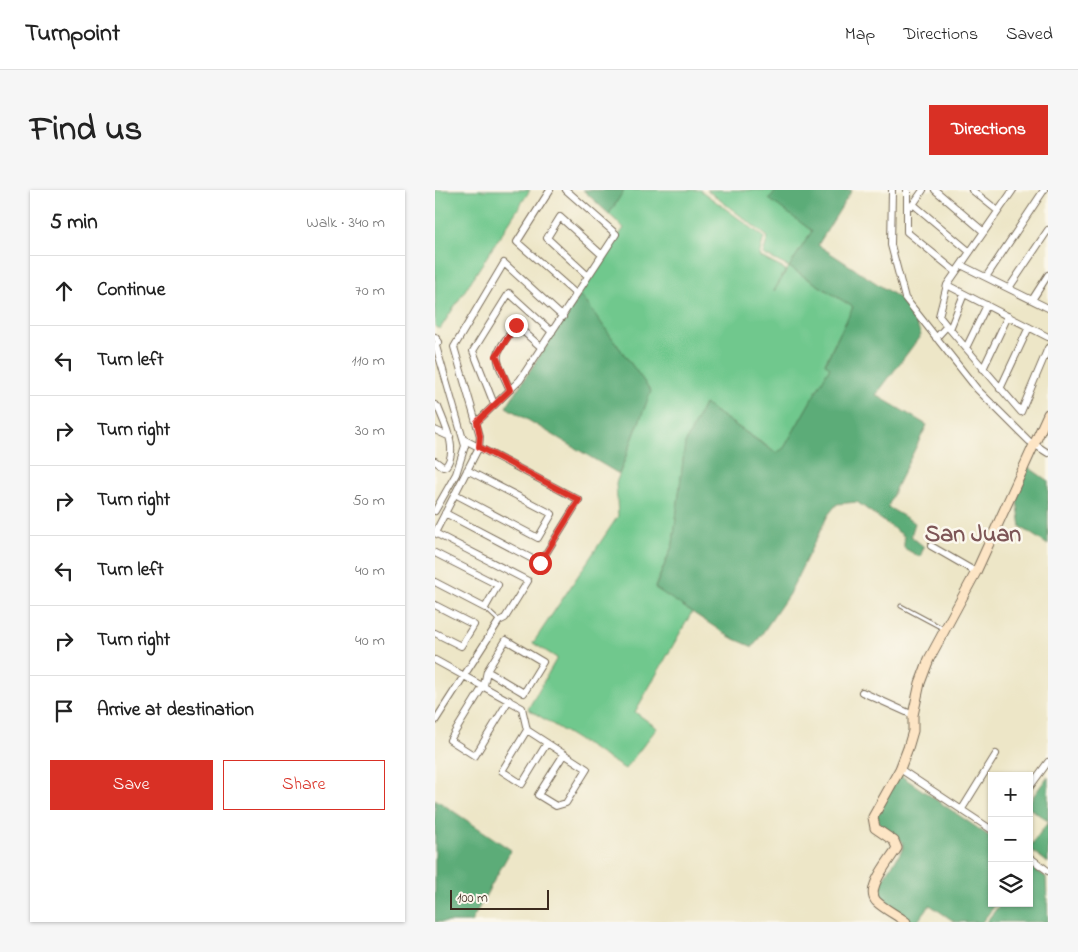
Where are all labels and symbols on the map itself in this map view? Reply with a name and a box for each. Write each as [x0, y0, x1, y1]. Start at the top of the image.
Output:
route end [505, 314, 528, 337]
district label: San Juan [925, 518, 1021, 553]
route start [529, 552, 552, 575]
scale bar [450, 887, 549, 910]

